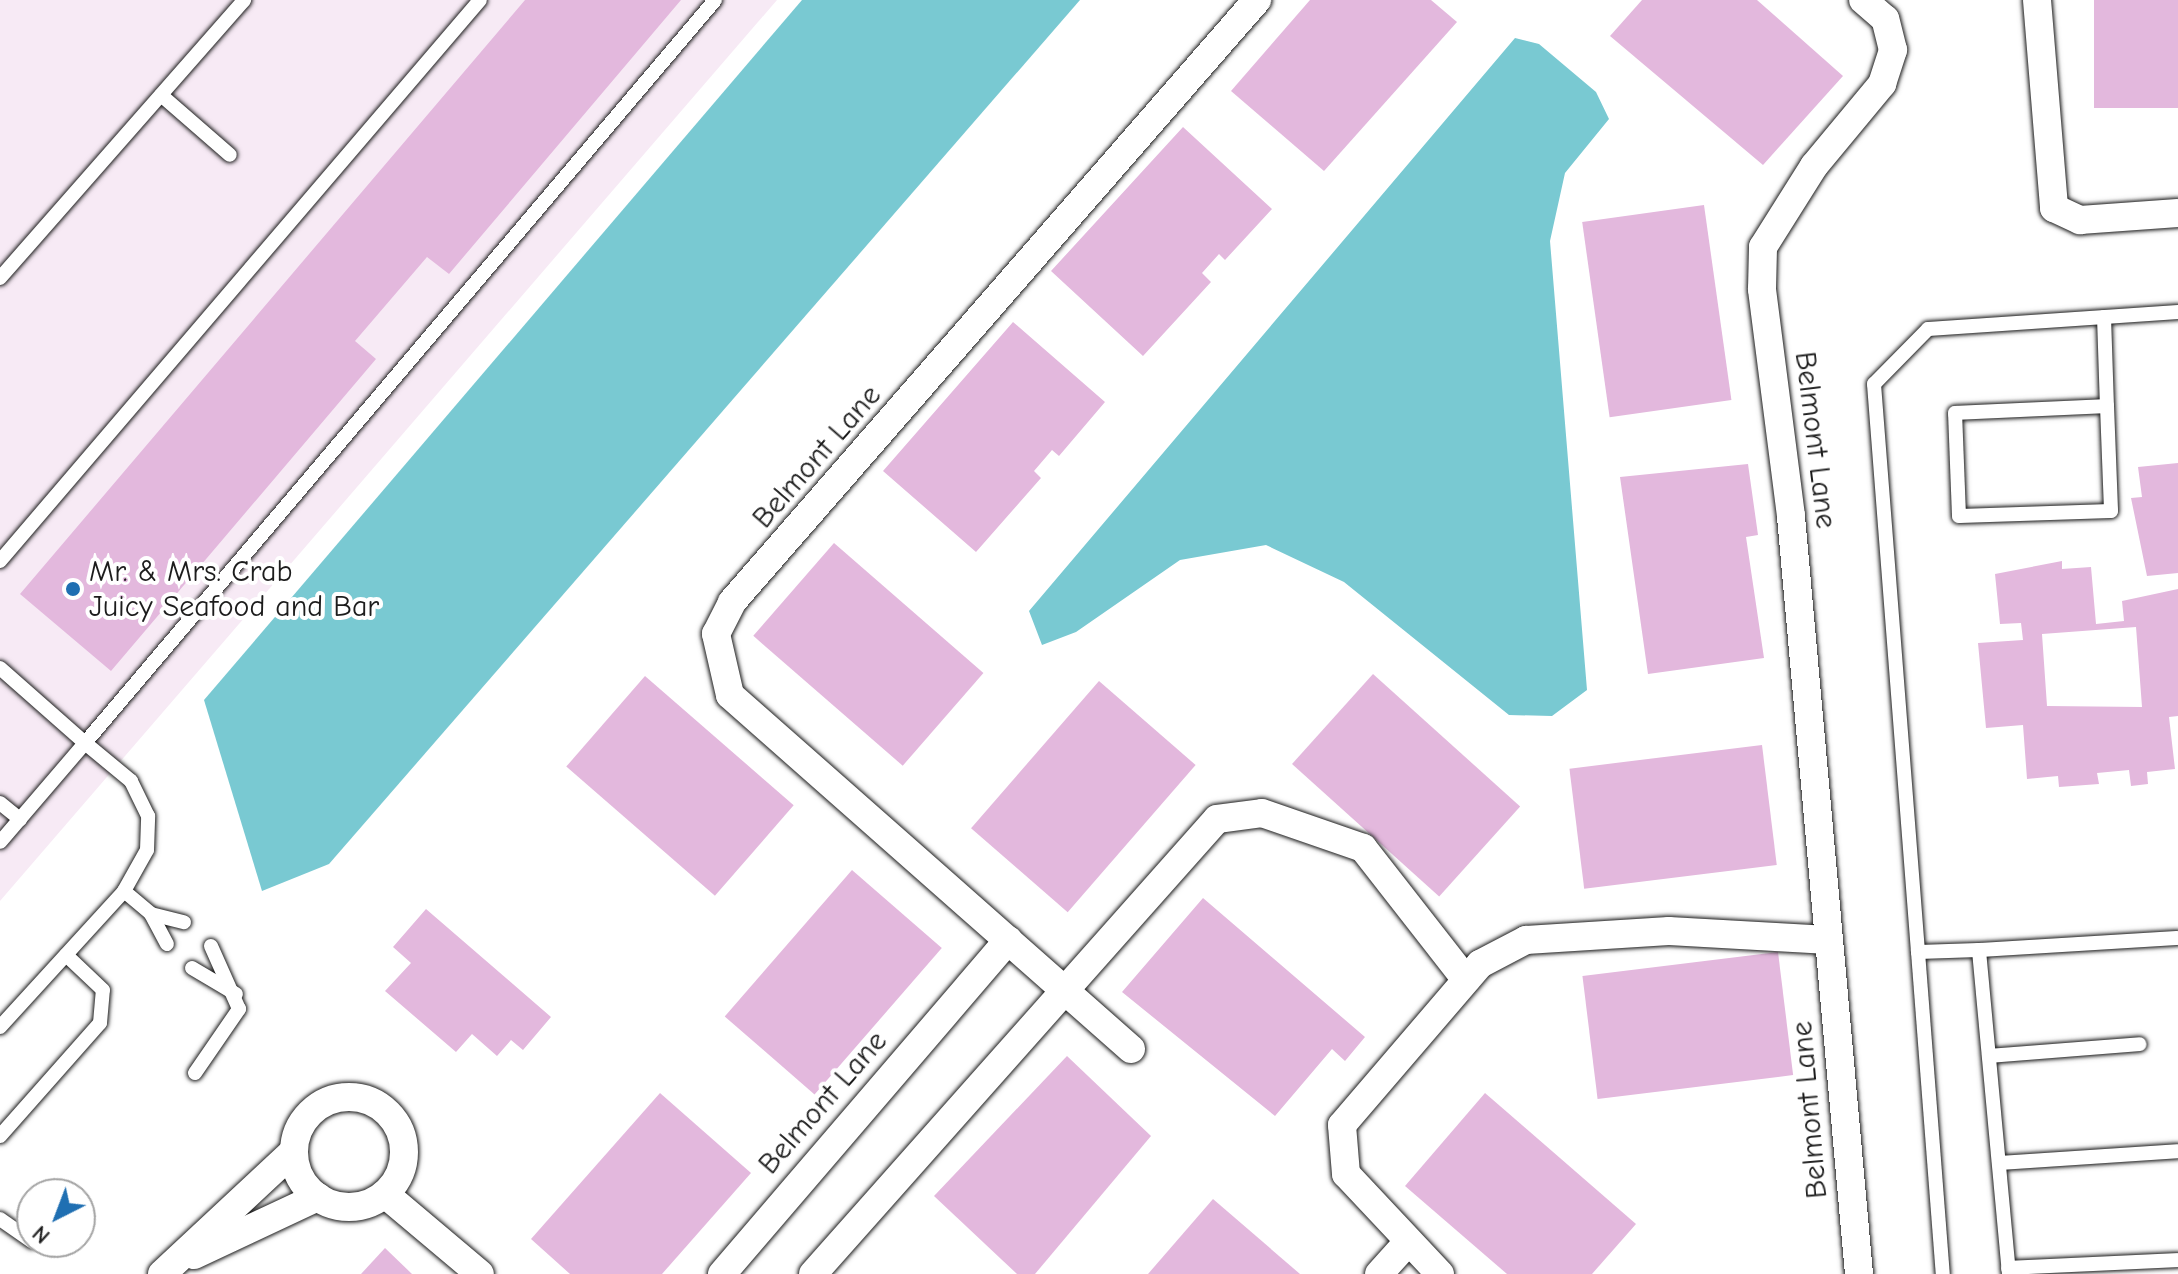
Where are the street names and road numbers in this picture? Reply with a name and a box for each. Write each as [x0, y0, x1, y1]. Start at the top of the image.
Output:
street label: Belmont Lane [1786, 350, 1844, 530]
street label: Belmont Lane [745, 378, 889, 536]
street label: Belmont Lane [1784, 1020, 1836, 1200]
street label: Belmont Lane [751, 1024, 895, 1182]

